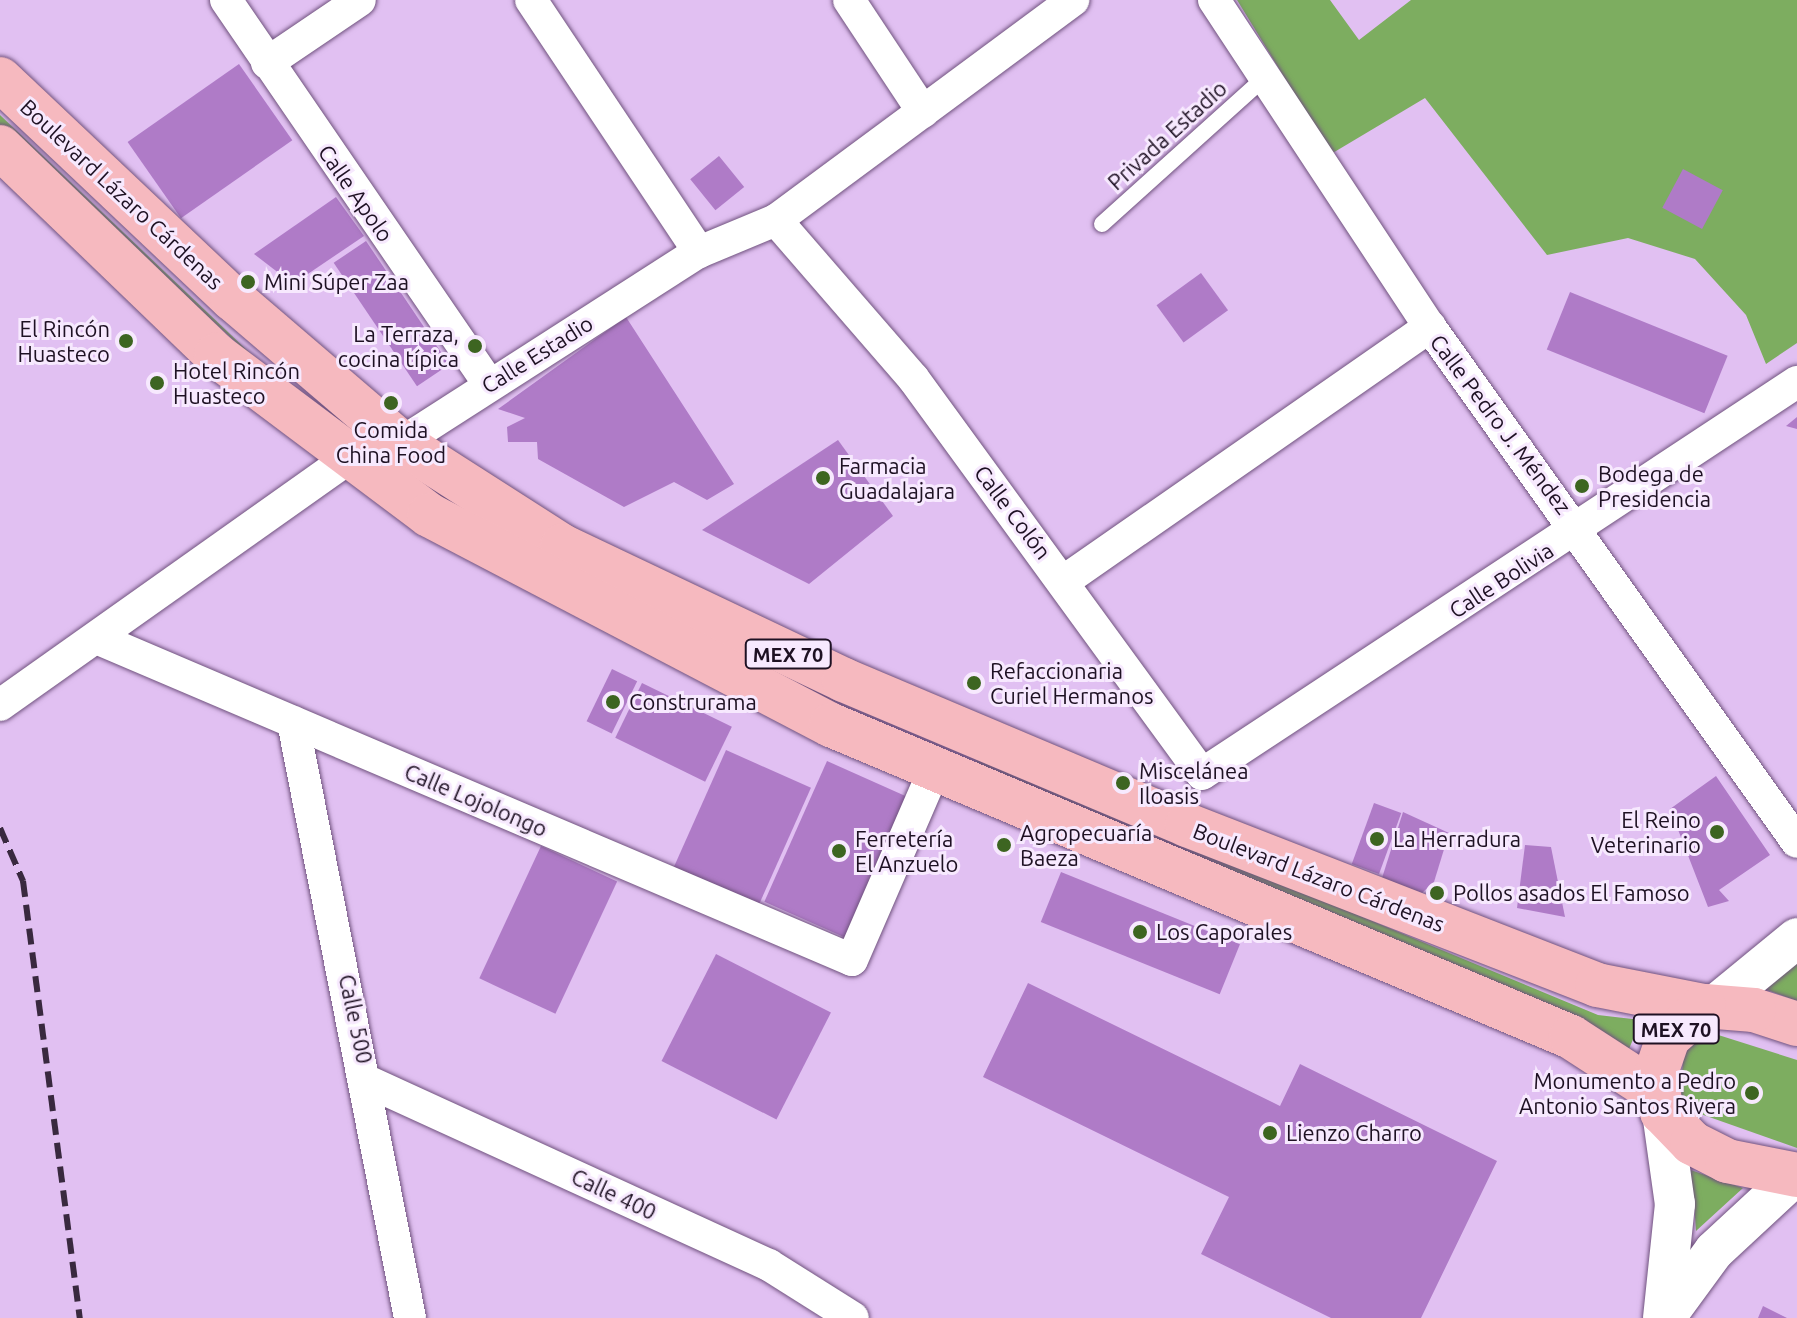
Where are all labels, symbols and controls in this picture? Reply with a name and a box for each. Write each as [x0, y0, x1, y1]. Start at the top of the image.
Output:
street label: Privada Estadio [1102, 75, 1232, 195]
street label: Boulevard Lázaro Cárdenas [15, 93, 229, 295]
street label: Calle Apolo [313, 139, 399, 247]
place label: Mini Súper Zaa [264, 269, 409, 295]
marker: Mini Súper Zaa [239, 273, 257, 291]
street label: Calle Estadio [476, 309, 598, 399]
place label: El Rincón Huasteco [17, 315, 110, 366]
place label: La Terraza, cocina típica [338, 320, 459, 372]
street label: Calle Pedro J. Méndez [1425, 329, 1577, 519]
marker: El Rincón Huasteco [117, 332, 135, 350]
marker: La Terraza, cocina típica [466, 337, 484, 355]
place label: Hotel Rincón Huasteco [173, 357, 300, 408]
marker: Hotel Rincón Huasteco [148, 374, 166, 392]
marker: Comida China Food [382, 394, 400, 412]
place label: Comida China Food [336, 416, 446, 468]
place label: Farmacia Guadalajara [839, 452, 955, 504]
street label: Calle Colón [969, 460, 1057, 564]
place label: Bodega de Presidencia [1598, 460, 1711, 512]
marker: Farmacia Guadalajara [814, 469, 832, 487]
marker: Bodega de Presidencia [1573, 477, 1591, 495]
street label: Calle Bolivia [1444, 537, 1558, 623]
road number: MEX 70 [744, 638, 832, 670]
place label: Refaccionaria Curiel Hermanos [990, 657, 1154, 708]
marker: Refaccionaria Curiel Hermanos [965, 674, 983, 692]
place label: Construrama [629, 689, 757, 715]
marker: Construrama [604, 693, 622, 711]
place label: Miscelánea Iloasis [1139, 757, 1248, 808]
street label: Calle Lojolongo [401, 758, 551, 842]
marker: Miscelánea Iloasis [1114, 774, 1132, 792]
place label: El Reino Veterinario [1591, 806, 1701, 858]
street label: Boulevard Lázaro Cárdenas [1190, 817, 1448, 937]
place label: Agropecuaría Baeza [1020, 819, 1152, 870]
marker: El Reino Veterinario [1708, 823, 1726, 841]
place label: Ferretería El Anzuelo [855, 825, 958, 876]
place label: La Herradura [1393, 826, 1521, 852]
marker: La Herradura [1368, 830, 1386, 848]
marker: Agropecuaría Baeza [995, 836, 1013, 854]
marker: Ferretería El Anzuelo [830, 842, 848, 860]
place label: Pollos asados El Famoso [1453, 880, 1690, 906]
marker: Pollos asados El Famoso [1428, 884, 1446, 902]
place label: Los Caporales [1156, 919, 1292, 945]
marker: Los Caporales [1131, 923, 1149, 941]
street label: Calle 500 [334, 972, 378, 1066]
road number: MEX 70 [1632, 1013, 1720, 1045]
place label: Monumento a Pedro Antonio Santos Rivera [1519, 1067, 1736, 1118]
marker: Monumento a Pedro Antonio Santos Rivera [1743, 1084, 1761, 1102]
place label: Lienzo Charro [1286, 1120, 1422, 1146]
marker: Lienzo Charro [1261, 1124, 1279, 1142]
street label: Calle 400 [567, 1163, 661, 1225]

